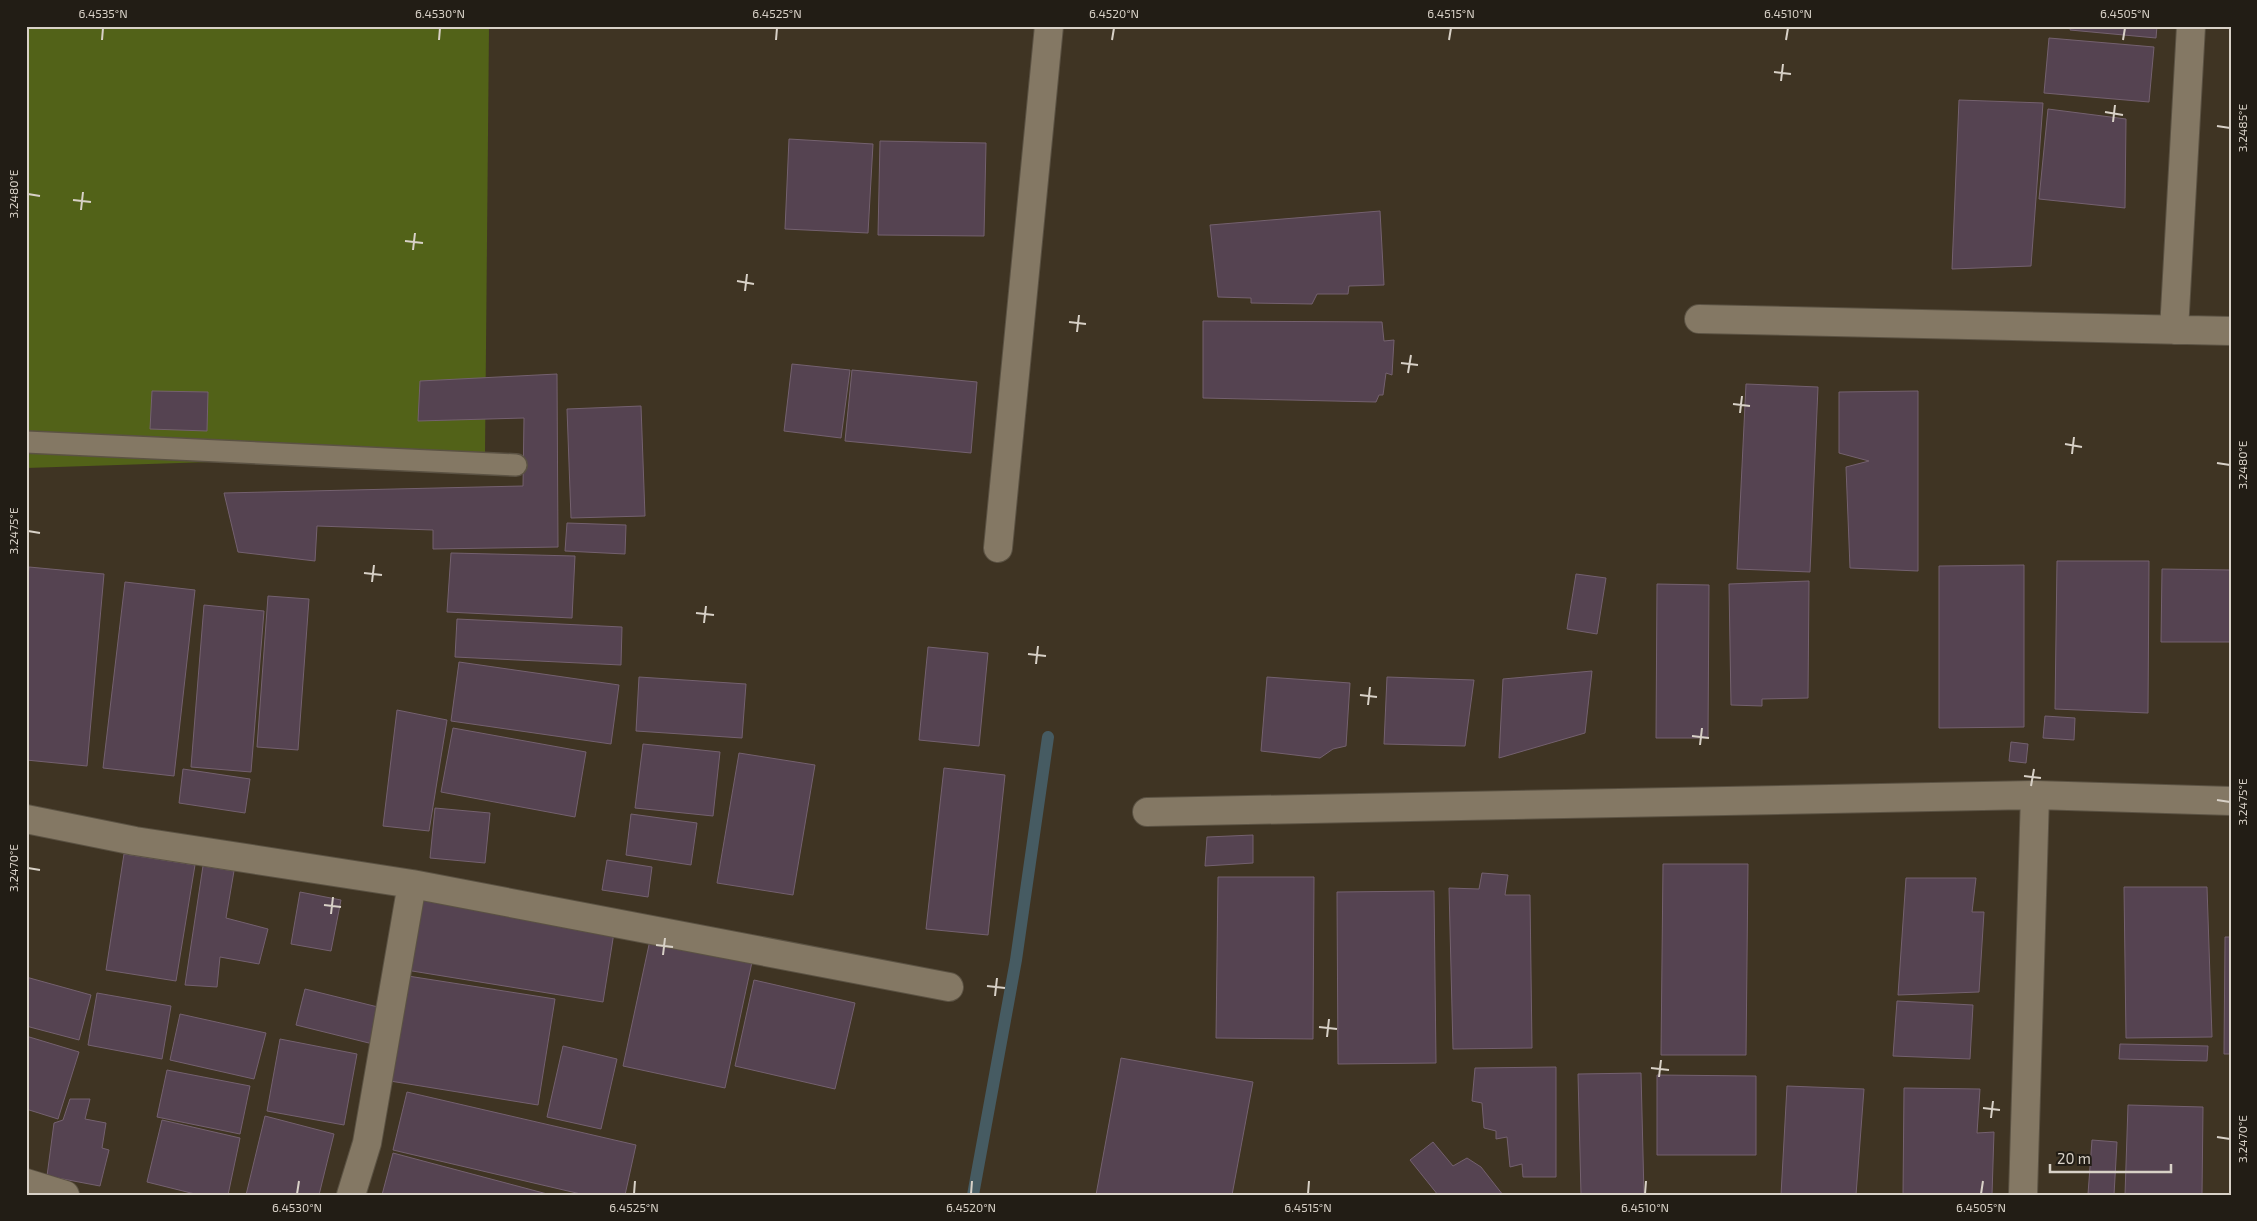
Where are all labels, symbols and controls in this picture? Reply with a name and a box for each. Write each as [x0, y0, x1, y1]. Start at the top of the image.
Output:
text: 6.4535°N [78, 6, 128, 20]
text: 6.4530°N [415, 6, 465, 20]
text: 6.4525°N [752, 6, 802, 20]
text: 6.4520°N [1089, 6, 1139, 20]
text: 6.4515°N [1427, 6, 1475, 20]
text: 6.4510°N [1764, 6, 1812, 20]
text: 6.4505°N [2100, 6, 2150, 20]
text: 3.2485°E [2235, 104, 2249, 152]
text: 3.2480°E [6, 169, 20, 219]
text: 3.2480°E [2235, 440, 2249, 490]
text: 3.2475°E [6, 507, 20, 555]
text: 3.2475°E [2235, 778, 2249, 826]
text: 3.2470°E [6, 844, 20, 892]
text: 3.2470°E [2235, 1115, 2249, 1163]
scale bar [2050, 1141, 2171, 1173]
text: 20 m [2057, 1149, 2091, 1167]
text: 6.4530°N [272, 1200, 322, 1214]
text: 6.4525°N [609, 1200, 659, 1214]
text: 6.4520°N [946, 1200, 996, 1214]
text: 6.4515°N [1284, 1200, 1332, 1214]
text: 6.4510°N [1621, 1200, 1669, 1214]
text: 6.4505°N [1956, 1200, 2006, 1214]

